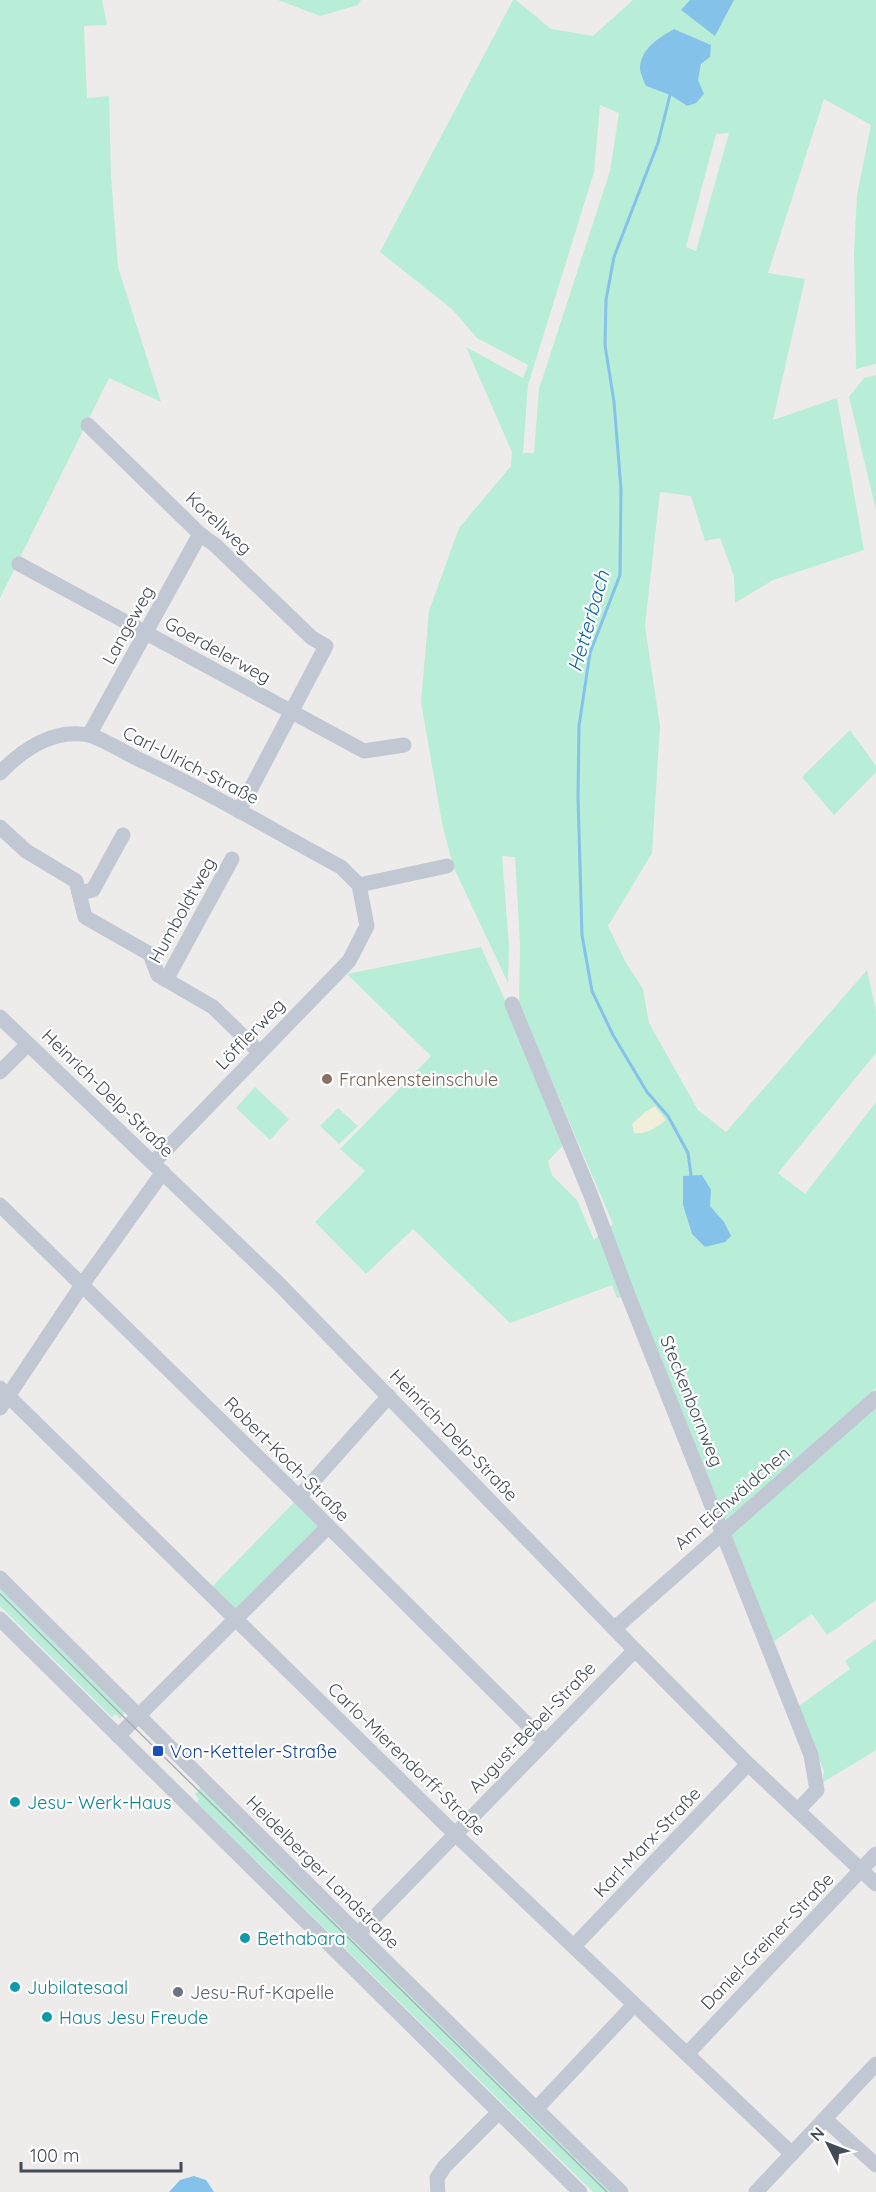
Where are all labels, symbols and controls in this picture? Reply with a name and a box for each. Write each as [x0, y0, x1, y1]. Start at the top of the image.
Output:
street label: Korellweg [181, 487, 257, 559]
water label: Hetterbach [562, 567, 615, 674]
street label: Langeweg [97, 581, 159, 669]
street label: Goerdelerweg [161, 611, 275, 689]
street label: Carl-Ulrich-Straße [119, 721, 263, 809]
street label: Humboldtweg [143, 853, 221, 967]
street label: Löfflerweg [210, 994, 290, 1074]
street label: Heinrich-Delp-Straße [37, 1024, 179, 1162]
place label: Frankensteinschule [339, 1068, 498, 1091]
marker: Frankensteinschule [320, 1072, 334, 1086]
street label: Steckenbornweg [655, 1332, 729, 1470]
street label: Heinrich-Delp-Straße [385, 1364, 523, 1506]
street label: Robert-Koch-Straße [219, 1391, 355, 1527]
street label: Am Eichwäldchen [669, 1441, 795, 1555]
street label: August-Bebel-Straße [463, 1657, 601, 1797]
street label: Carlo-Mierendorff-Straße [323, 1677, 491, 1841]
place label: Von-Ketteler-Straße [170, 1740, 337, 1763]
marker: Von-Ketteler-Straße [151, 1744, 165, 1758]
street label: Karl-Marx-Straße [589, 1782, 705, 1902]
street label: Heidelberger Landstraße [241, 1790, 405, 1954]
place label: Jesu- Werk-Haus [27, 1791, 171, 1814]
marker: Jesu- Werk-Haus [8, 1795, 22, 1809]
street label: Daniel-Greiner-Straße [696, 1868, 838, 2014]
place label: Bethabara [257, 1927, 346, 1950]
marker: Bethabara [238, 1931, 252, 1945]
place label: Jubilatesaal [27, 1976, 128, 1999]
marker: Jubilatesaal [8, 1980, 22, 1994]
place label: Jesu-Ruf-Kapelle [190, 1981, 334, 2004]
marker: Jesu-Ruf-Kapelle [171, 1985, 185, 1999]
place label: Haus Jesu Freude [59, 2006, 208, 2029]
marker: Haus Jesu Freude [40, 2010, 54, 2024]
north arrow [798, 2114, 858, 2174]
text: N [805, 2123, 828, 2145]
scale bar [21, 2135, 182, 2173]
text: 100 m [30, 2144, 79, 2167]

